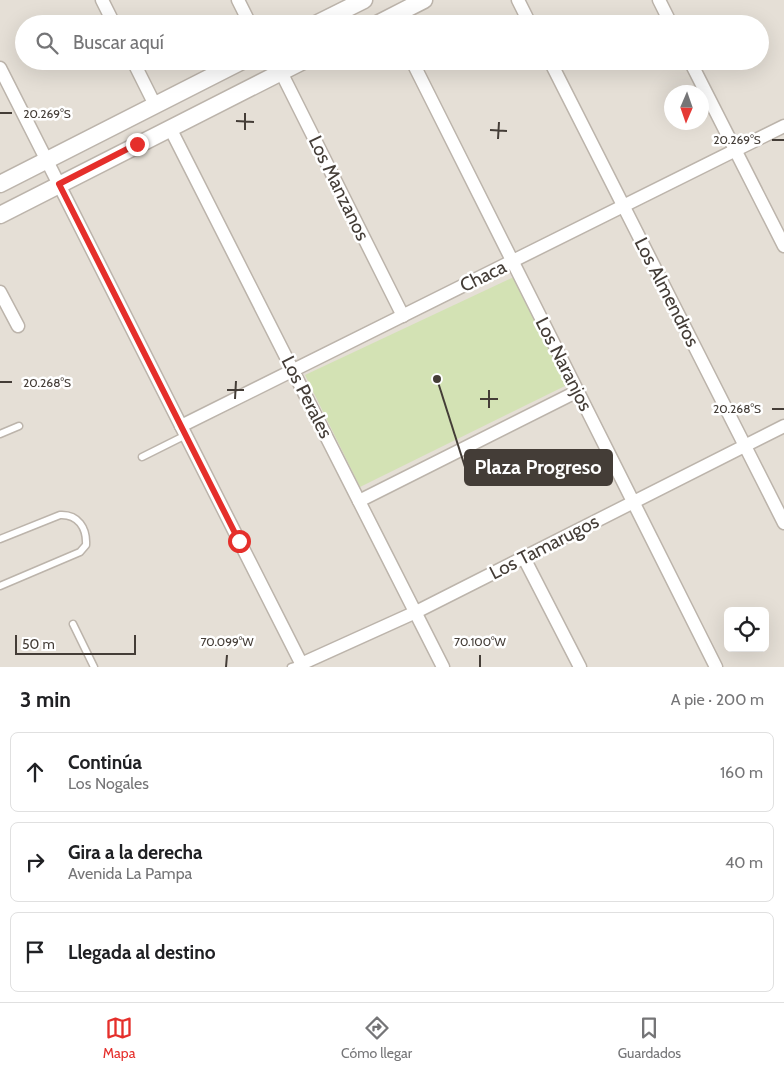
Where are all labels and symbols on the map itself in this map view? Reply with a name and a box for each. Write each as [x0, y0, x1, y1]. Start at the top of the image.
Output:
north arrow [664, 85, 709, 130]
text: 20.269°S [23, 106, 71, 121]
street label: Los Manzanos [304, 132, 374, 244]
text: 20.269°S [713, 132, 761, 147]
route end [126, 133, 149, 156]
street label: Los Almendros [630, 233, 704, 351]
street label: Chaca [456, 255, 510, 297]
street label: Los Naranjos [531, 313, 598, 415]
street label: Los Perales [276, 352, 338, 442]
text: 20.268°S [23, 375, 71, 390]
text: 20.268°S [713, 401, 761, 416]
callout: Plaza Progreso [465, 450, 612, 485]
text: Plaza Progreso [474, 455, 602, 479]
street label: Los Tamarugos [486, 510, 603, 584]
route start [228, 530, 251, 553]
scale bar [15, 632, 136, 655]
text: 70.099°W [200, 634, 254, 649]
text: 70.100°W [454, 634, 507, 649]

